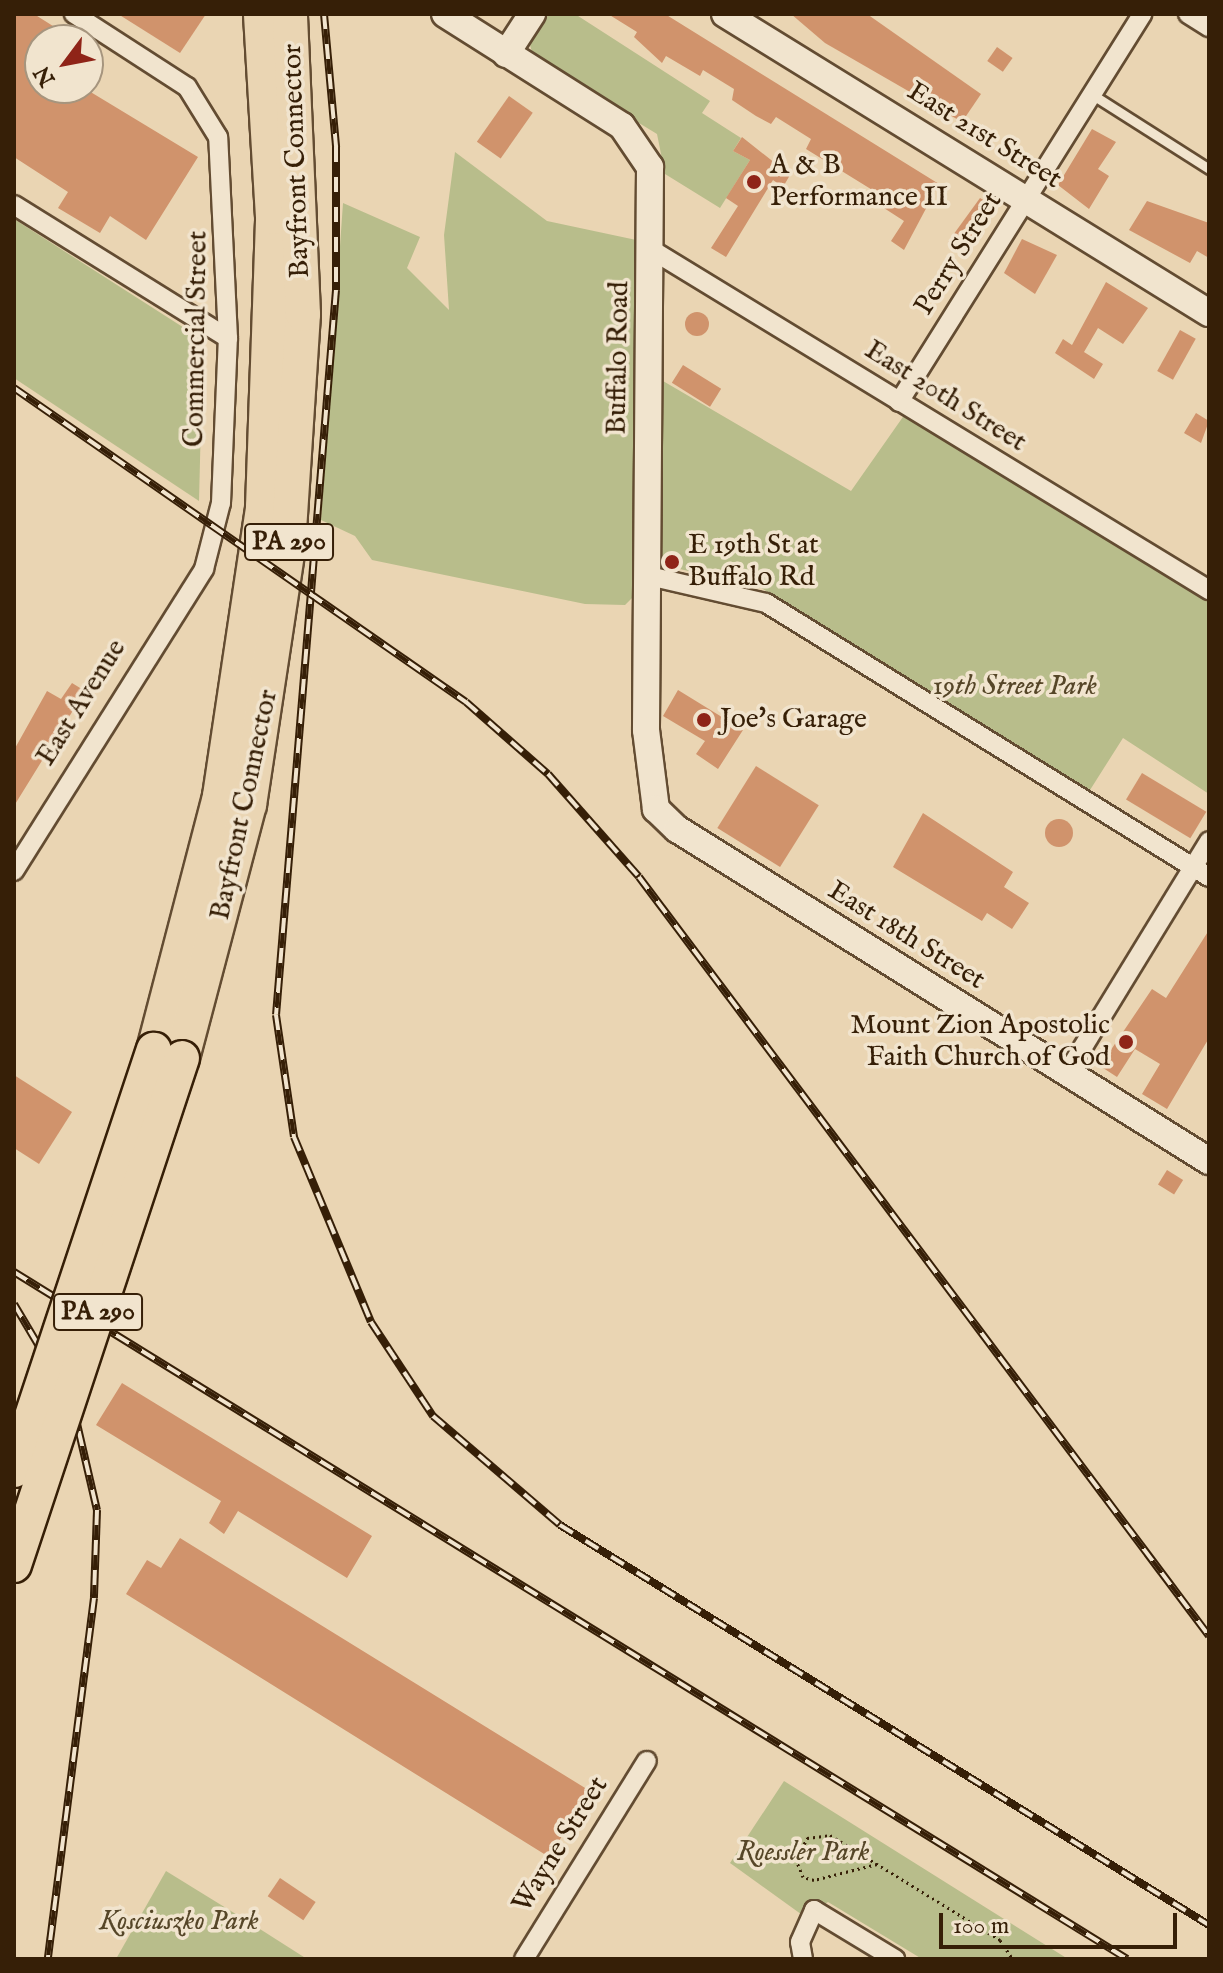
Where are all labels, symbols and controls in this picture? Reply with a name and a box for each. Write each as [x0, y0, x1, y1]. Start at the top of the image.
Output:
north arrow [24, 24, 104, 104]
street label: Bayfront Connector [276, 43, 318, 279]
text: N [28, 60, 62, 91]
street label: East 21st Street [901, 75, 1067, 197]
place label: A & B Performance II [770, 149, 948, 215]
marker: A & B Performance II [745, 173, 763, 191]
street label: Perry Street [908, 186, 1010, 322]
street label: Commercial Street [178, 231, 216, 447]
street label: Buffalo Road [601, 281, 637, 435]
street label: East 20th Street [858, 334, 1032, 460]
road number: PA 290 [243, 520, 335, 564]
place label: E 19th St at Buffalo Rd [688, 529, 819, 595]
marker: E 19th St at Buffalo Rd [663, 553, 681, 571]
street label: East Avenue [30, 634, 134, 772]
park label: 19th Street Park [933, 670, 1097, 704]
street label: Bayfront Connector [204, 687, 286, 923]
place label: Joe's Garage [720, 703, 867, 737]
marker: Joe's Garage [695, 711, 713, 729]
street label: East 18th Street [821, 874, 991, 998]
place label: Mount Zion Apostolic Faith Church of God [850, 1009, 1110, 1075]
marker: Mount Zion Apostolic Faith Church of God [1117, 1033, 1135, 1051]
road number: PA 290 [52, 1290, 144, 1334]
street label: Wayne Street [506, 1771, 616, 1919]
park label: Roessler Park [736, 1836, 870, 1870]
scale bar [943, 1897, 1181, 1947]
park label: Kosciuszko Park [99, 1905, 259, 1939]
text: 100 m [953, 1911, 1009, 1942]

